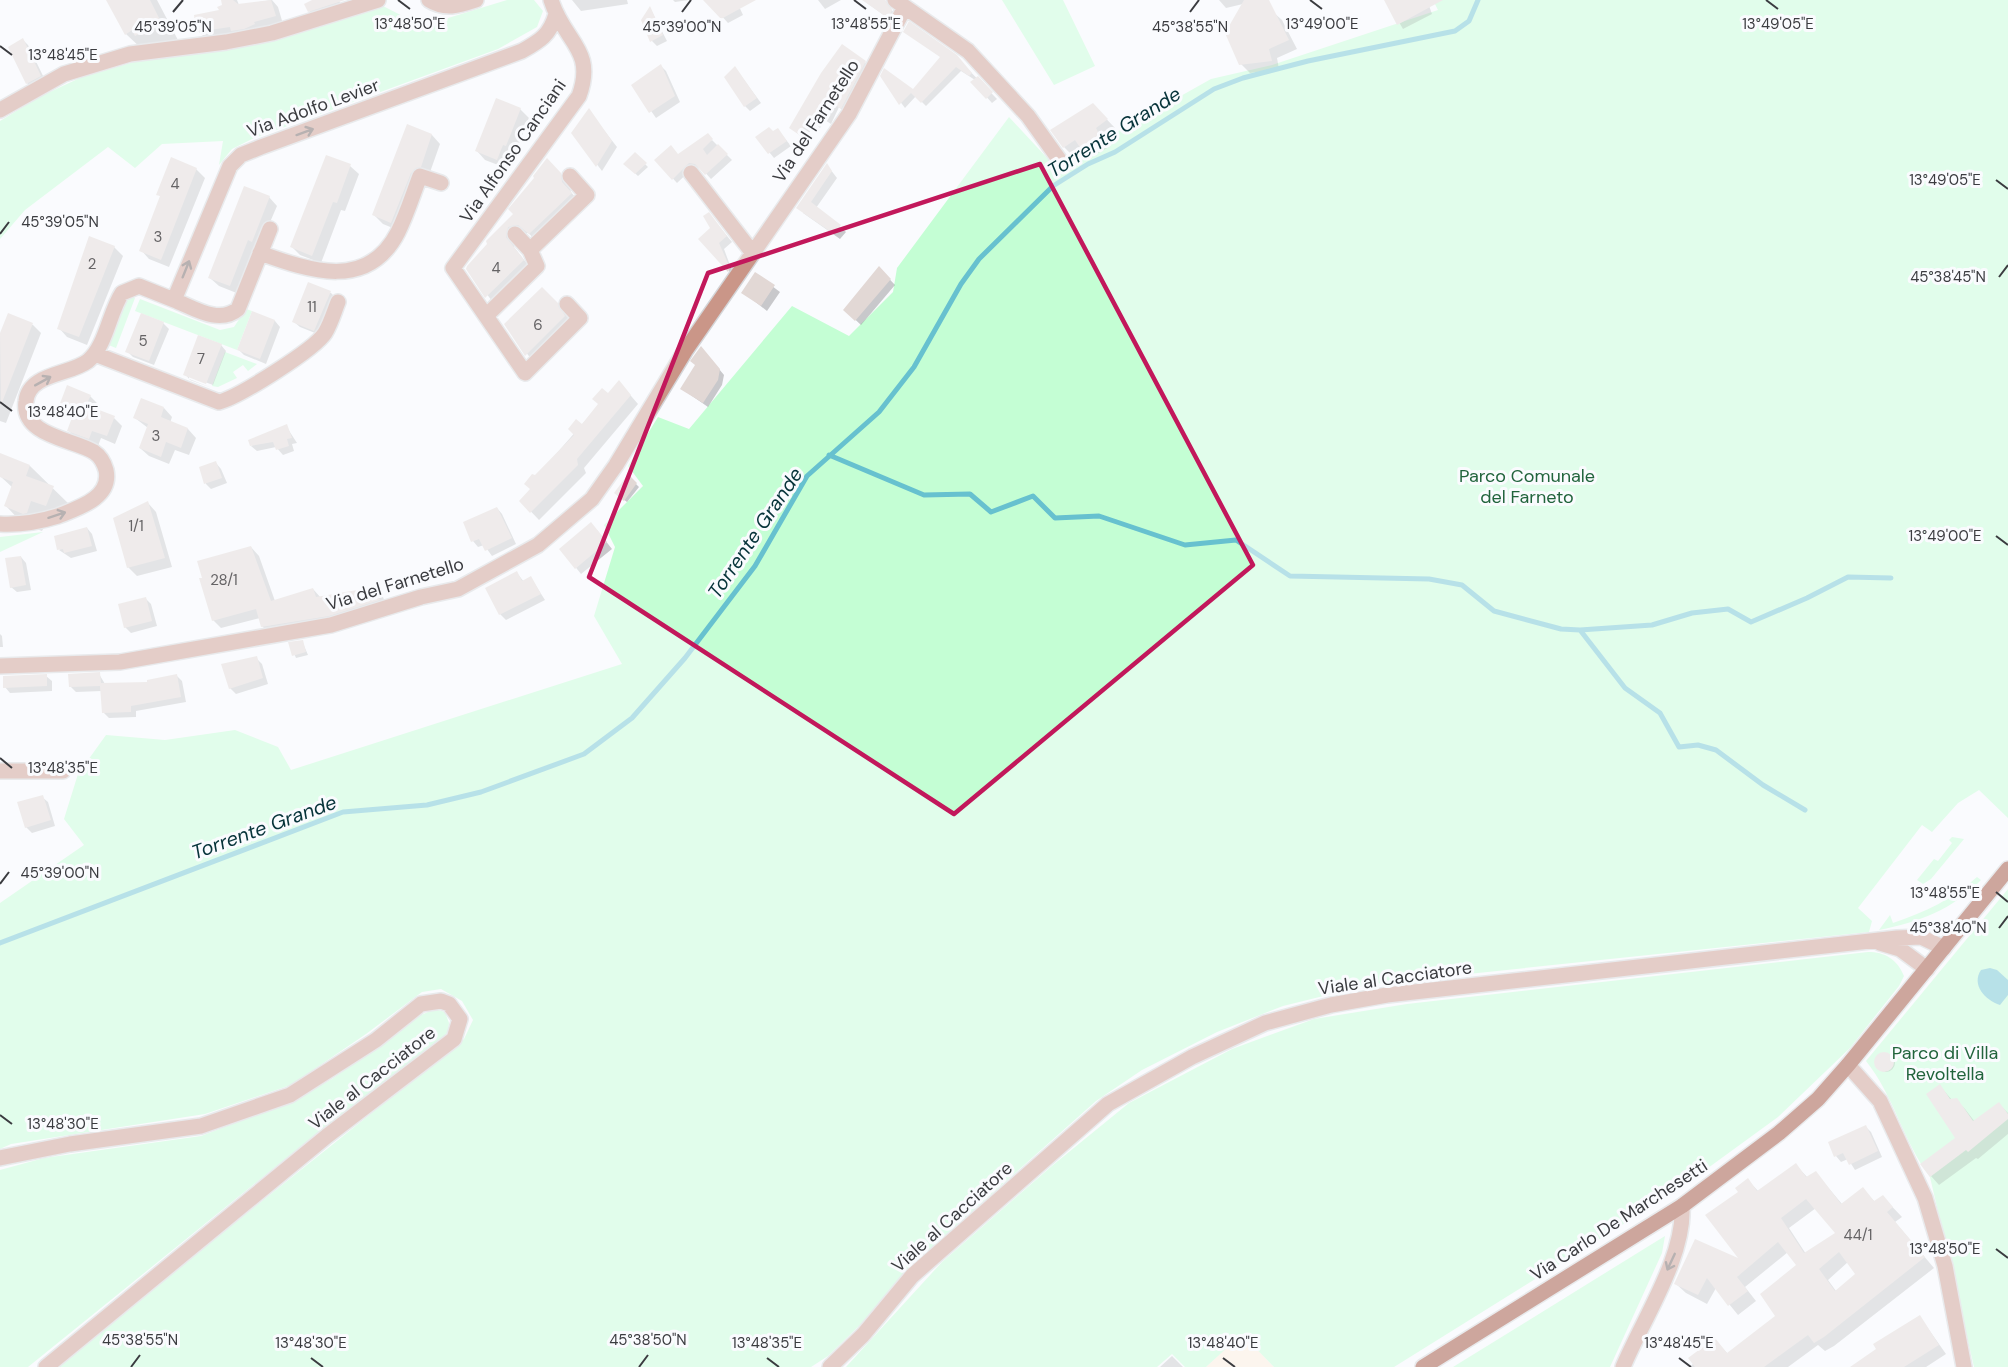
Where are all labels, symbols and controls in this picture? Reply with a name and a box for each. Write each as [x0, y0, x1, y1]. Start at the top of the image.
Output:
text: 13°48'50"E [374, 14, 446, 34]
text: 13°48'55"E [831, 14, 901, 34]
text: 13°49'00"E [1286, 14, 1358, 34]
text: 13°49'05"E [1742, 14, 1814, 34]
text: 45°39'05"N [134, 17, 212, 37]
text: 45°39'00"N [643, 17, 721, 37]
text: 45°38'55"N [1152, 17, 1228, 37]
text: 13°48'45"E [28, 45, 98, 65]
street label: Via del Farnetello [767, 55, 865, 187]
street label: Via Adolfo Levier [243, 73, 383, 143]
street label: Via Alfonso Canciani [454, 74, 572, 228]
water label: Torrente Grande [1042, 81, 1186, 183]
one-way arrow [295, 126, 313, 137]
text: 13°49'05"E [1909, 170, 1981, 190]
house number: 4 [170, 174, 180, 194]
text: 45°39'05"N [21, 212, 99, 232]
house number: 3 [154, 227, 162, 247]
house number: 2 [88, 254, 96, 274]
house number: 4 [491, 258, 501, 278]
one-way arrow [182, 260, 193, 279]
text: 45°38'45"N [1910, 267, 1986, 287]
house number: 11 [307, 297, 317, 317]
house number: 6 [533, 315, 543, 335]
house number: 5 [138, 331, 148, 351]
house number: 7 [197, 349, 205, 369]
one-way arrow [34, 375, 51, 387]
text: 13°48'40"E [28, 402, 98, 422]
house number: 3 [152, 426, 160, 446]
water label: Torrente Grande [702, 462, 808, 604]
park label: Parco Comunale del Farneto [1459, 464, 1595, 509]
one-way arrow [47, 509, 66, 520]
house number: 1/1 [128, 516, 144, 536]
text: 13°49'00"E [1909, 526, 1981, 546]
street label: Via del Farnetello [323, 552, 467, 616]
house number: 28/1 [210, 570, 238, 590]
text: 13°48'35"E [28, 758, 98, 778]
water label: Torrente Grande [188, 789, 340, 865]
text: 45°39'00"N [21, 863, 99, 883]
text: 13°48'55"E [1910, 883, 1980, 903]
text: 45°38'40"N [1909, 918, 1987, 938]
street label: Viale al Cacciatore [1317, 955, 1473, 1001]
street label: Viale al Cacciatore [304, 1021, 440, 1135]
park label: Parco di Villa Revoltella [1892, 1041, 1998, 1086]
text: 13°48'30"E [27, 1114, 99, 1134]
street label: Via Carlo De Marchesetti [1526, 1154, 1712, 1286]
street label: Viale al Cacciatore [886, 1156, 1018, 1278]
house number: 44/1 [1844, 1225, 1872, 1245]
text: 13°48'50"E [1909, 1239, 1981, 1259]
one-way arrow [1664, 1253, 1676, 1271]
text: 45°38'55"N [102, 1330, 178, 1350]
text: 45°38'50"N [609, 1330, 687, 1350]
text: 13°48'30"E [275, 1333, 347, 1353]
text: 13°48'35"E [732, 1333, 802, 1353]
text: 13°48'40"E [1188, 1333, 1258, 1353]
text: 13°48'45"E [1644, 1333, 1714, 1353]

